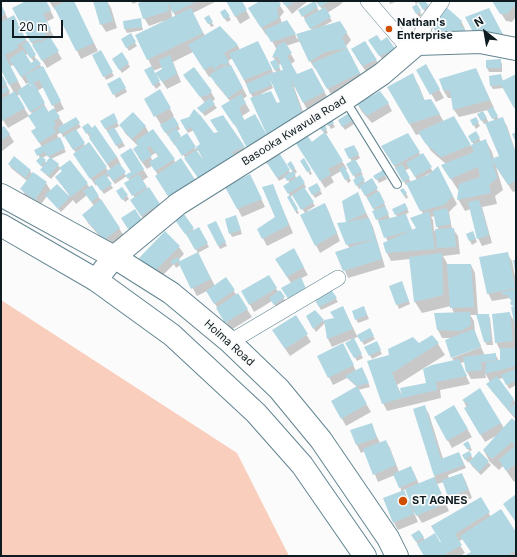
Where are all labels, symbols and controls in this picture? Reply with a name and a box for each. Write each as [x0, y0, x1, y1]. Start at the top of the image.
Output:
scale bar [14, 12, 65, 38]
north arrow [465, 12, 505, 52]
text: N [472, 14, 486, 30]
place label: Nathan's Enterprise [397, 16, 453, 42]
text: 20 m [19, 19, 48, 34]
marker: Nathan's Enterprise [384, 24, 394, 34]
street label: Basooka Kwavula Road [239, 93, 349, 169]
street label: Hoima Road [201, 317, 257, 369]
place label: ST AGNES [412, 494, 467, 508]
marker: ST AGNES [397, 495, 409, 507]

